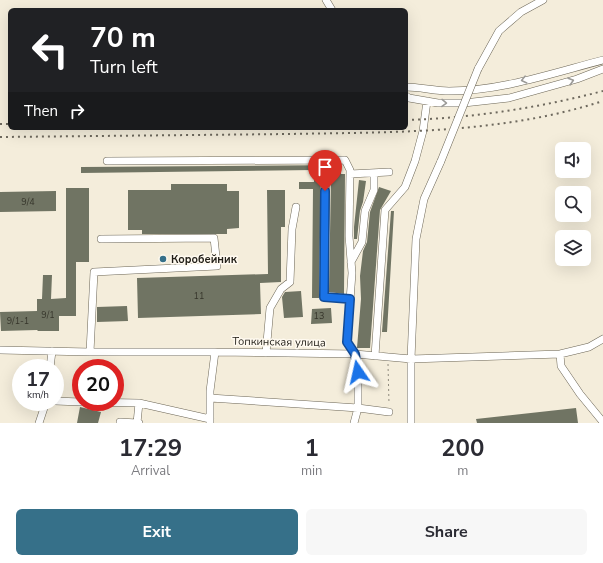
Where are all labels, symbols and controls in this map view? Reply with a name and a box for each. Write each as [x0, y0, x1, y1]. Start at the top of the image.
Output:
text: 70 m [90, 19, 156, 57]
icon: left [24, 24, 76, 76]
text: Turn left [90, 55, 158, 79]
one-way arrow [521, 75, 528, 83]
one-way arrow [567, 77, 574, 86]
one-way arrow [441, 99, 447, 107]
icon: right [66, 100, 88, 122]
text: Then [24, 101, 58, 121]
map controls [555, 142, 591, 266]
button: sound [555, 142, 591, 178]
pin [308, 150, 342, 191]
icon: arrive [314, 156, 336, 178]
button: search [555, 186, 591, 222]
house number: 9/4 [21, 196, 35, 208]
button: layers [555, 230, 591, 266]
place label: Коробейник [171, 252, 238, 267]
marker: Коробейник [158, 254, 168, 264]
house number: 11 [194, 290, 204, 302]
house number: 9/1 [41, 309, 55, 321]
house number: 13 [314, 310, 324, 322]
house number: 9/1-1 [7, 315, 29, 327]
street label: Топкинская улица [232, 334, 326, 350]
position arrow [337, 351, 379, 393]
speed limit sign: 20 [72, 359, 124, 411]
text: 17 [26, 366, 50, 393]
text: km/h [27, 388, 49, 402]
text: 17:29 [119, 432, 182, 464]
text: 1 [304, 432, 319, 464]
text: 200 [441, 432, 484, 464]
text: Arrival [131, 462, 170, 480]
text: min [301, 462, 322, 480]
text: m [457, 462, 468, 480]
button: Exit [16, 509, 298, 555]
button: Share [306, 509, 587, 555]

